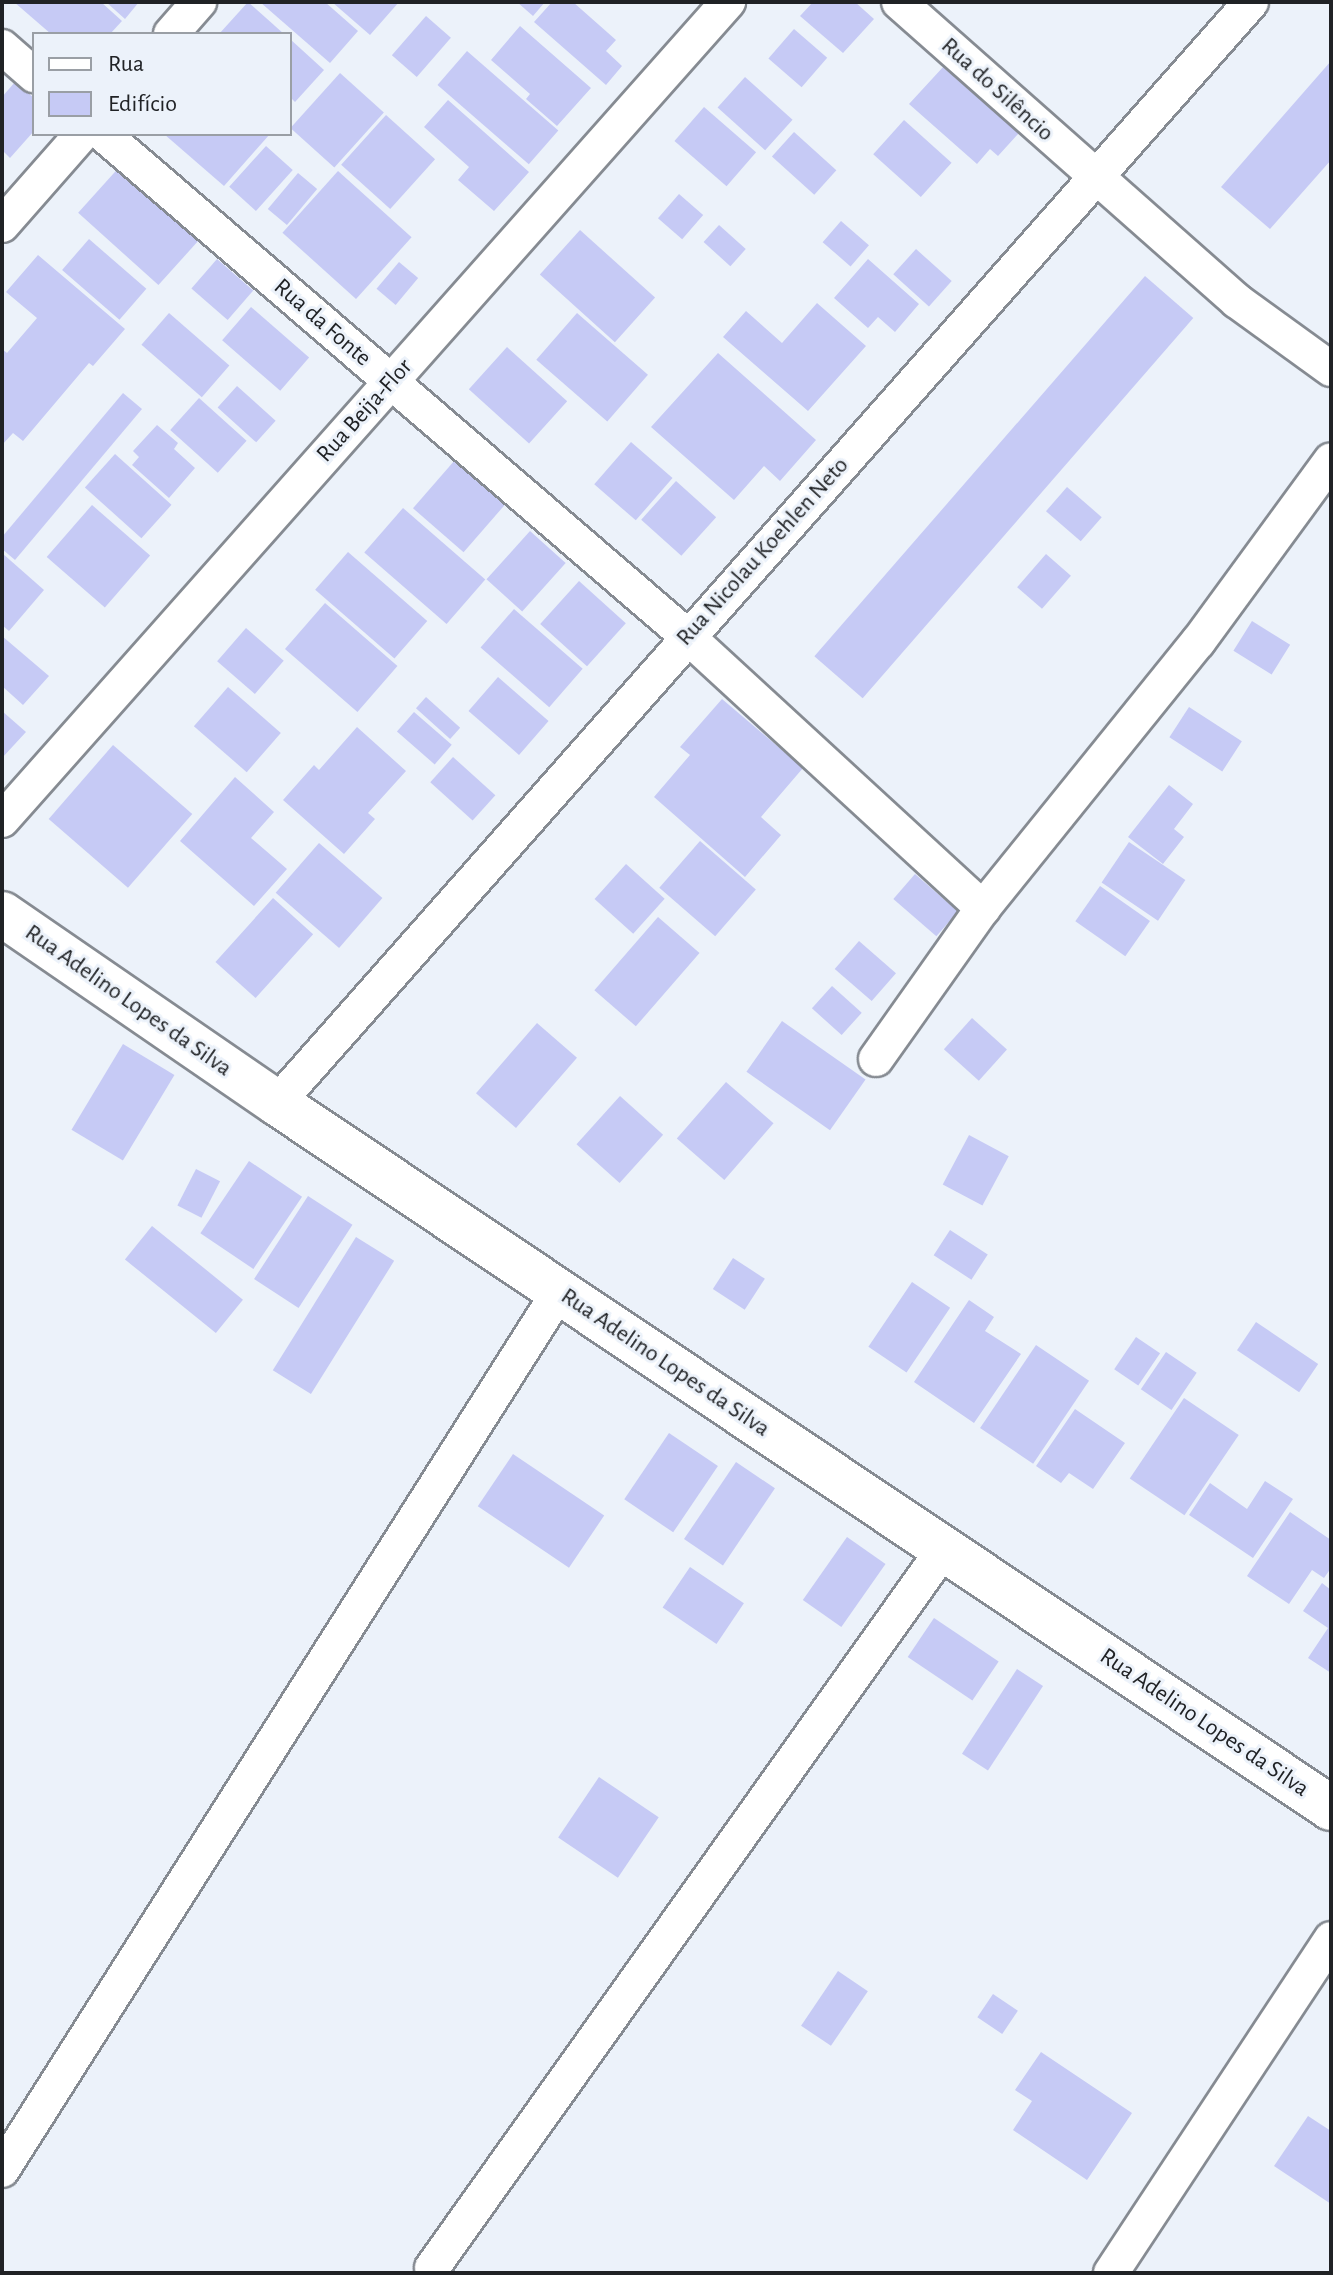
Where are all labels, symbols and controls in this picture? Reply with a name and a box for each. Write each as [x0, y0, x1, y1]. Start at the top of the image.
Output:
legend [32, 32, 292, 136]
street label: Rua do Silêncio [935, 32, 1059, 148]
text: Rua [108, 52, 144, 76]
text: Edifício [108, 92, 177, 116]
street label: Rua da Fonte [267, 273, 377, 373]
street label: Rua Beija-Flor [311, 353, 419, 469]
street label: Rua Nicolau Koehlen Neto [671, 452, 855, 652]
street label: Rua Adelino Lopes da Silva [19, 919, 237, 1083]
street label: Rua Adelino Lopes da Silva [555, 1282, 775, 1444]
street label: Rua Adelino Lopes da Silva [1094, 1642, 1314, 1804]

